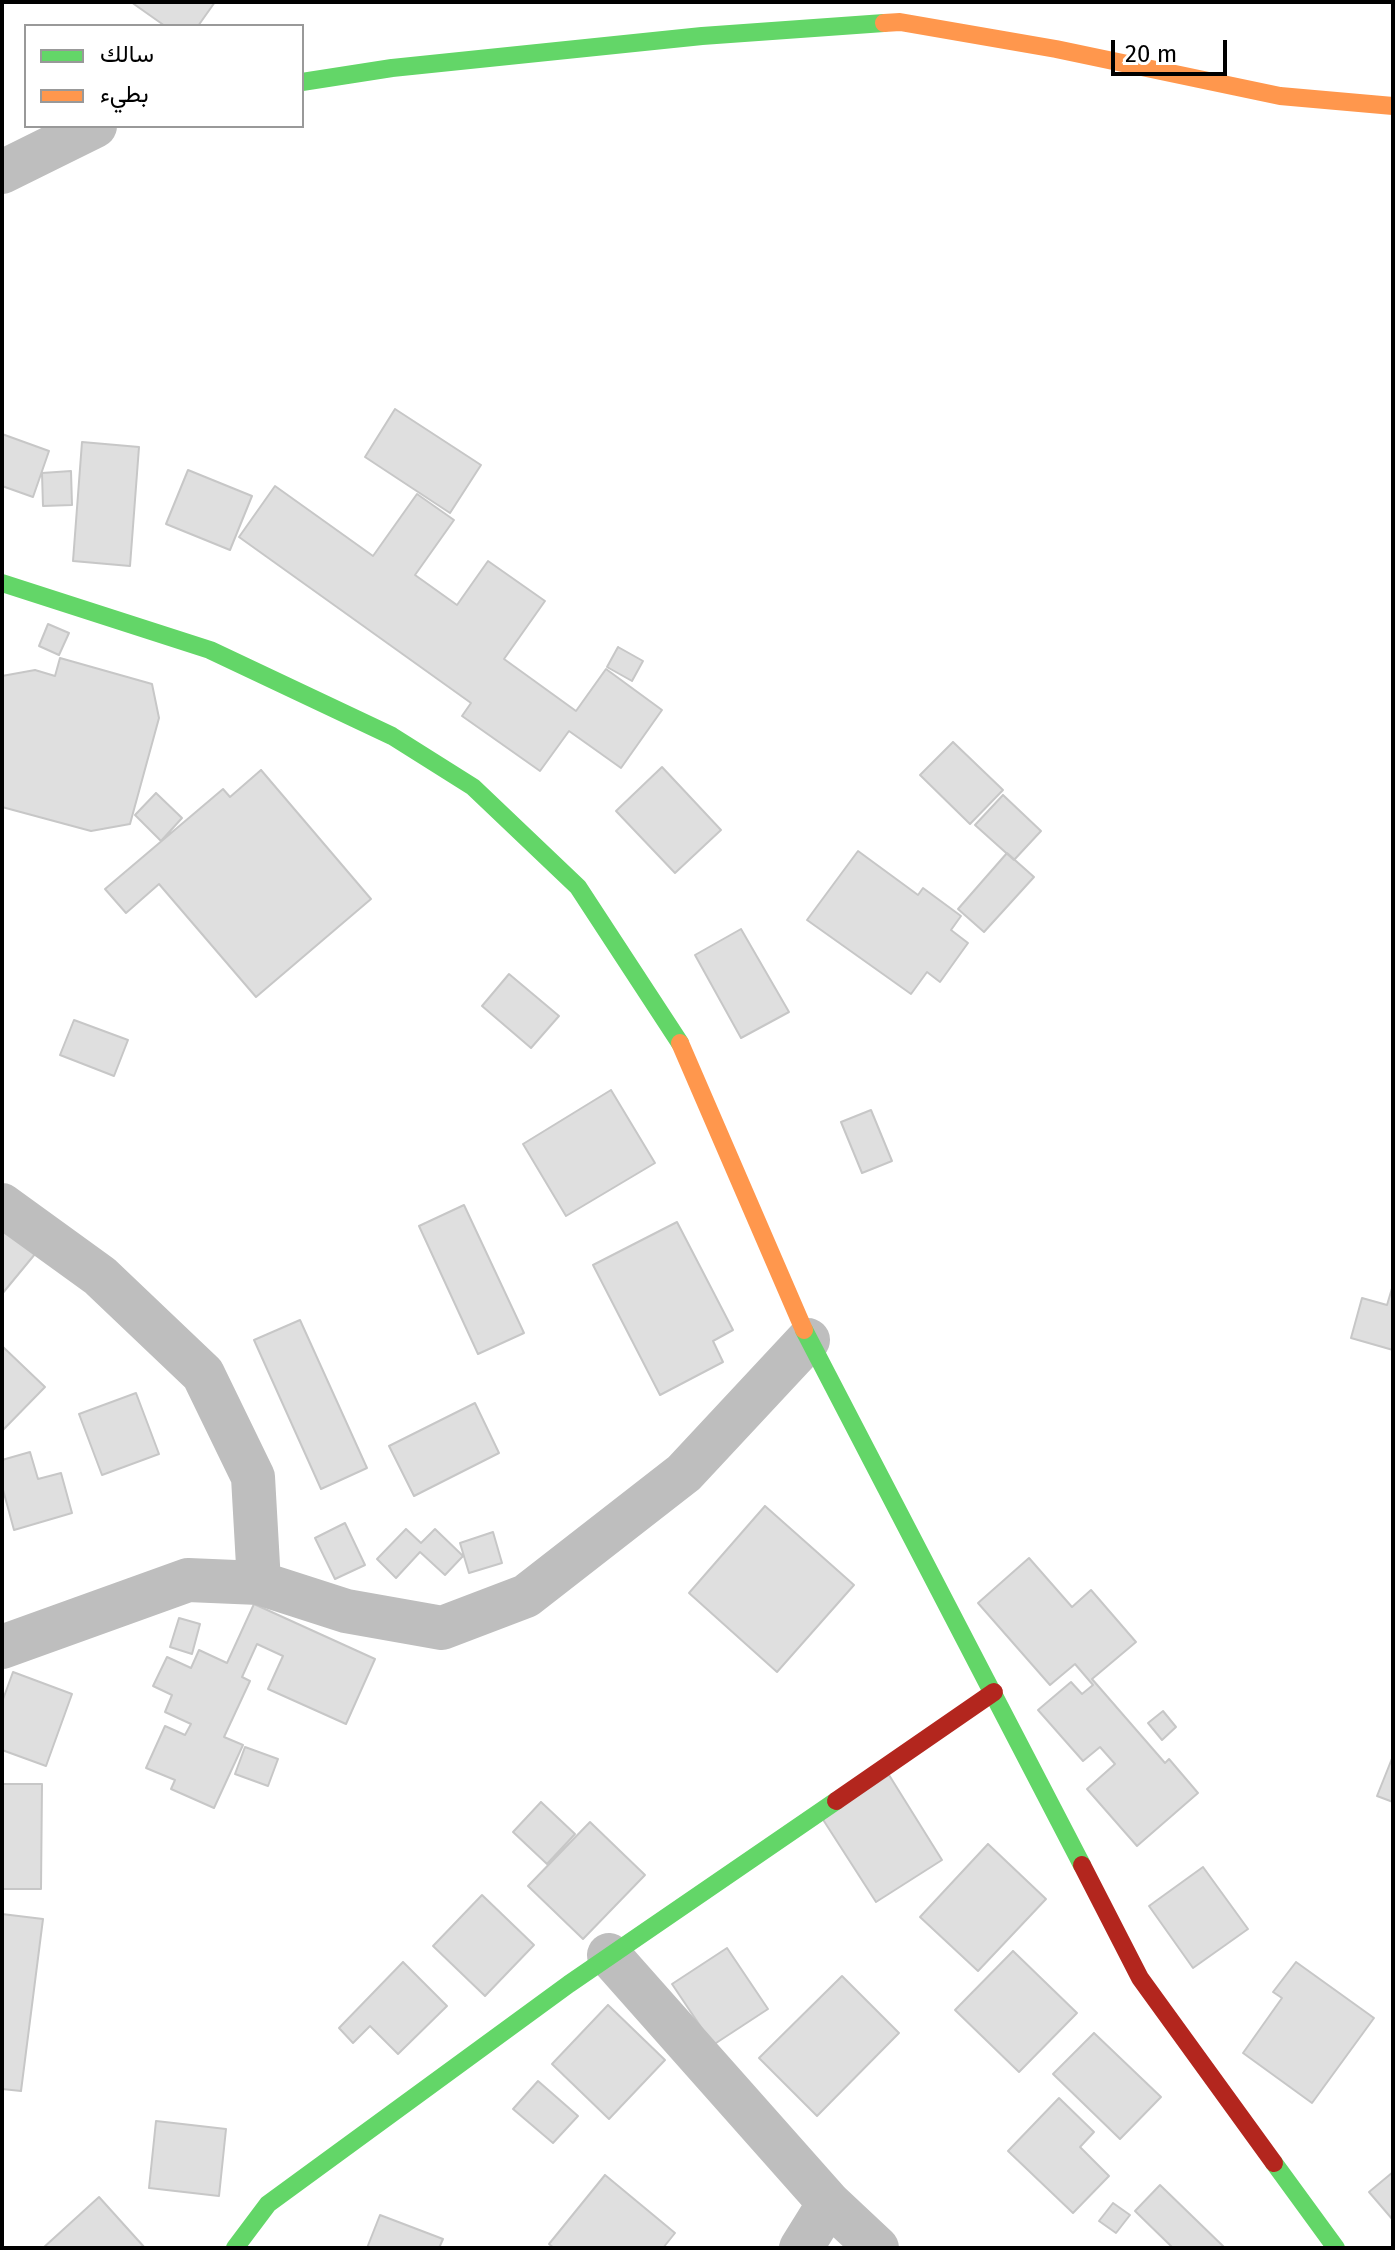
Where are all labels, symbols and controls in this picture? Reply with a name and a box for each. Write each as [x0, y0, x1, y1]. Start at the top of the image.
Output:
legend [24, 24, 304, 128]
scale bar [1115, 24, 1231, 74]
text: سالك [100, 40, 154, 68]
text: 20 m [1125, 40, 1177, 68]
text: بطيء [100, 80, 149, 108]

